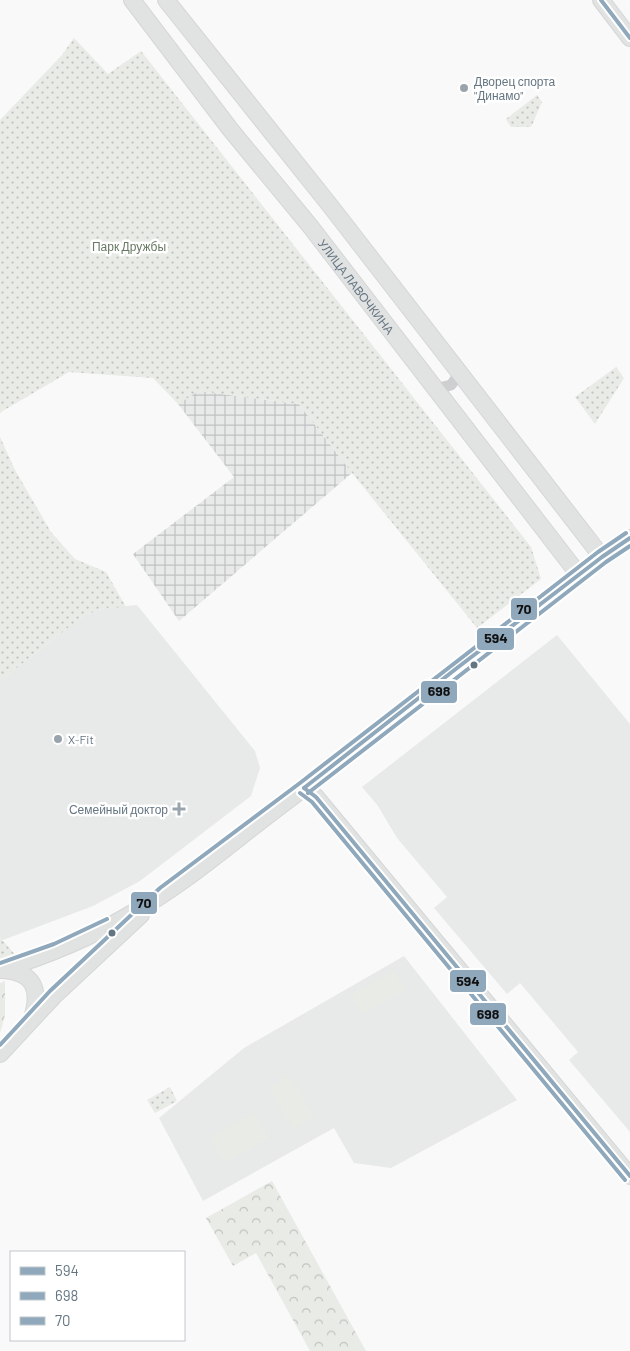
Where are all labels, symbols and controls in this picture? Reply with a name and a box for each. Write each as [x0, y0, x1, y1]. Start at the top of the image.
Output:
place label: Дворец спорта "Динамо" [474, 74, 556, 103]
marker: Дворец спорта "Динамо" [458, 82, 470, 94]
street label: УЛИЦА ЛАВОЧКИНА [316, 236, 397, 337]
park label: Парк Дружбы [92, 239, 166, 254]
line badge: 70 [510, 597, 538, 621]
text: 70 [517, 600, 531, 617]
line badge: 594 [476, 627, 515, 651]
text: 594 [484, 629, 508, 646]
unlabelled marker [469, 660, 479, 670]
line badge: 698 [420, 680, 458, 704]
text: 698 [428, 682, 451, 699]
place label: X-Fit [68, 732, 94, 746]
marker: X-Fit [52, 733, 64, 745]
place label: Семейный доктор [69, 802, 168, 817]
marker: Семейный доктор [172, 802, 186, 816]
line badge: 70 [130, 891, 158, 915]
text: 70 [137, 894, 151, 911]
unlabelled marker [107, 928, 117, 938]
line badge: 594 [449, 969, 487, 993]
text: 594 [456, 972, 480, 989]
line badge: 698 [469, 1002, 507, 1026]
text: 698 [477, 1005, 500, 1022]
legend [10, 1251, 185, 1341]
text: 594 [55, 1261, 79, 1279]
text: 698 [55, 1286, 78, 1304]
text: 70 [55, 1311, 71, 1329]

